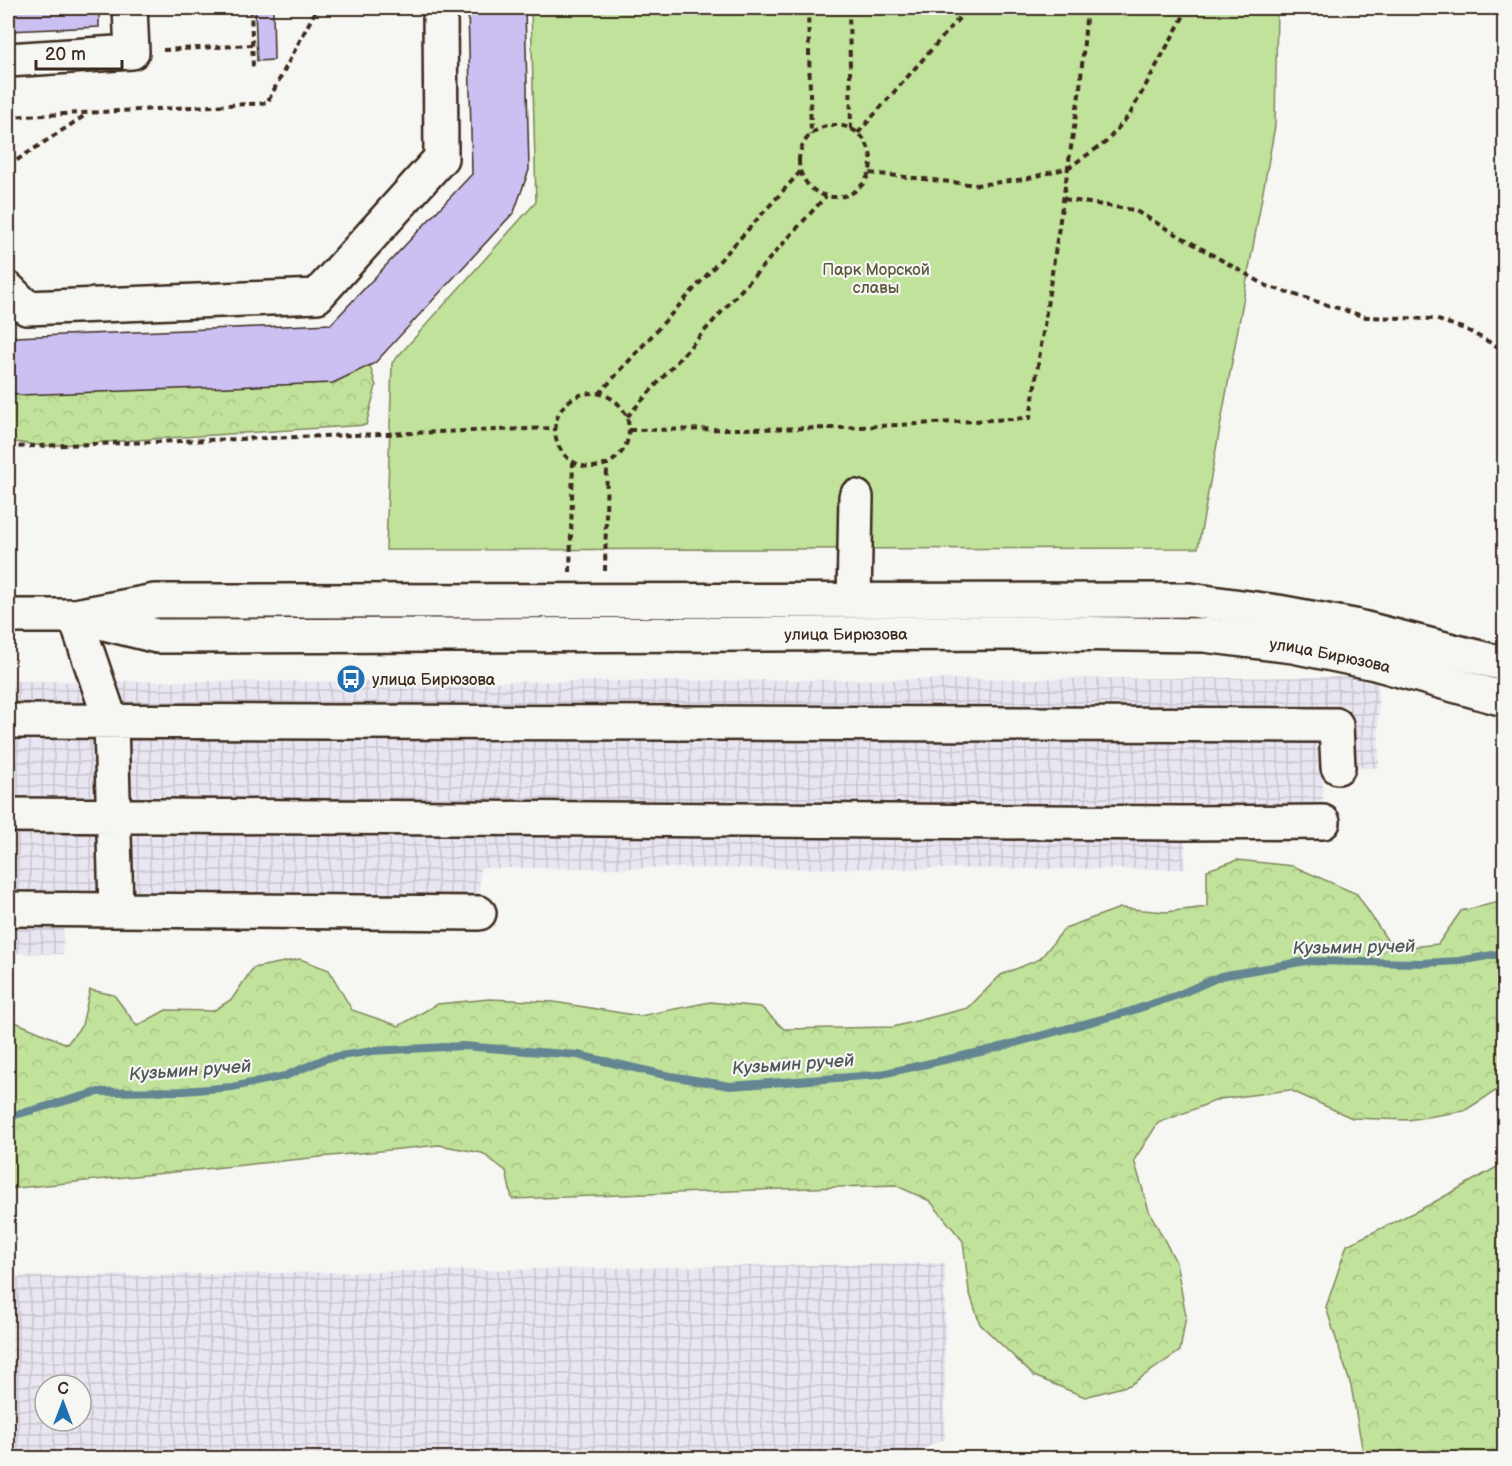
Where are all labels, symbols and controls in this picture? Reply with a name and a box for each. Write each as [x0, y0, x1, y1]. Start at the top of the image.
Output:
scale bar [36, 33, 122, 71]
text: 20 m [45, 44, 86, 65]
park label: Парк Морской славы [822, 261, 930, 298]
street label: улица Бирюзова [784, 625, 908, 645]
street label: улица Бирюзова [1268, 635, 1393, 678]
bus stop icon: улица Бирюзова [335, 663, 367, 695]
place label: улица Бирюзова [372, 671, 496, 690]
water label: Кузьмин ручей [1293, 936, 1415, 959]
water label: Кузьмин ручей [731, 1050, 855, 1079]
water label: Кузьмин ручей [128, 1056, 252, 1085]
north arrow [33, 1373, 93, 1433]
text: С [57, 1380, 69, 1399]

